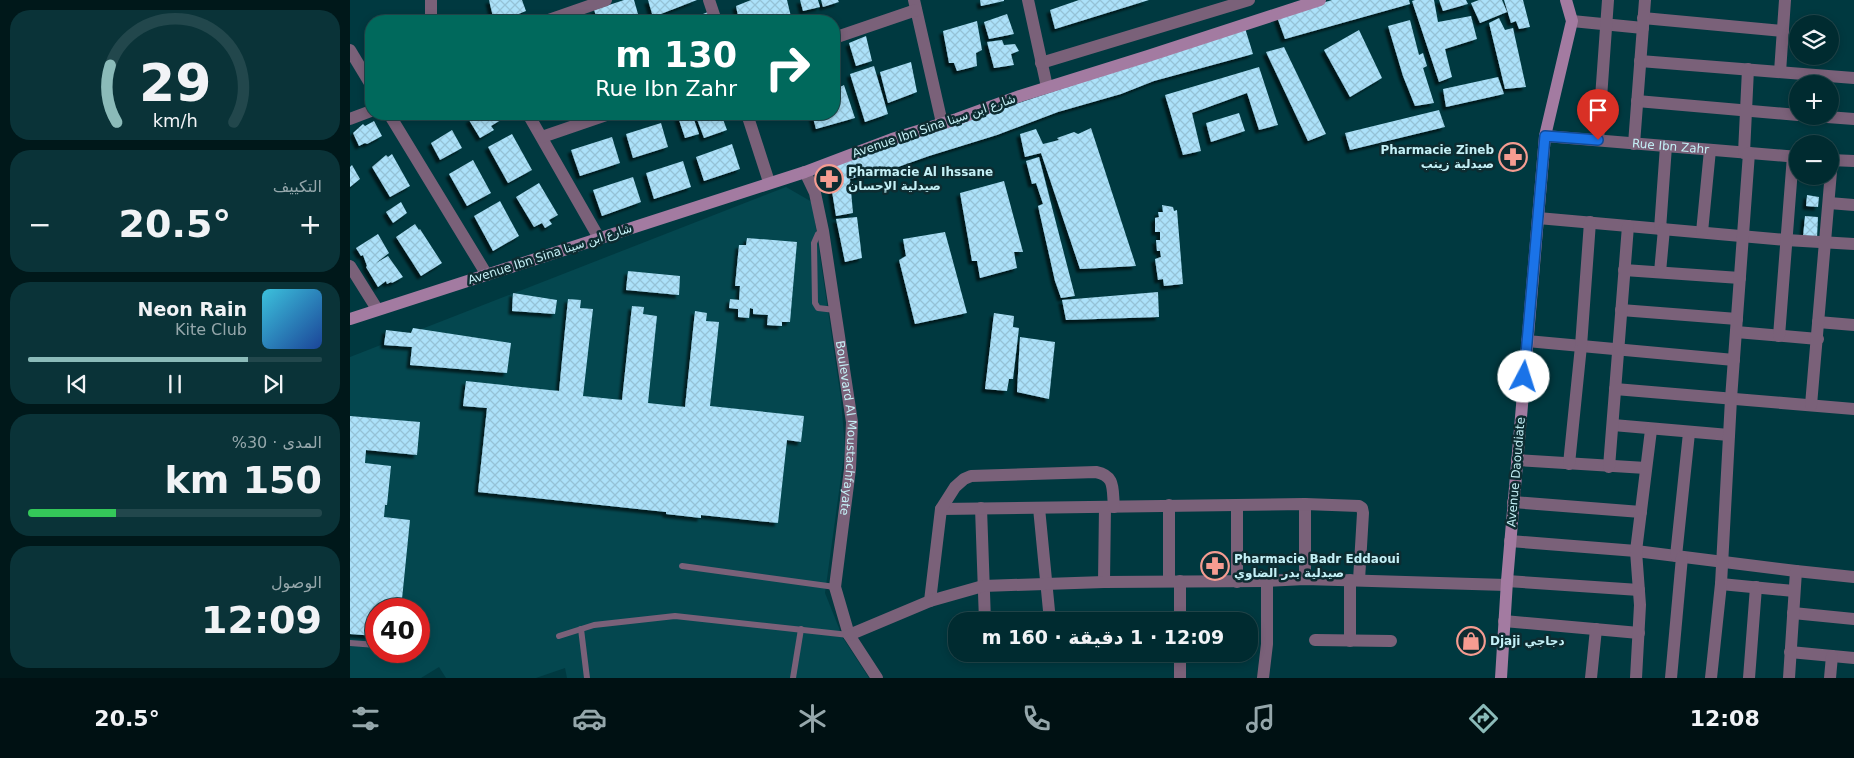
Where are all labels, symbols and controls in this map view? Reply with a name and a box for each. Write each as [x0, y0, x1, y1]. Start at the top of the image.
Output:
map controls [1789, 15, 1839, 185]
button: layers [1789, 15, 1839, 65]
text: 130 m [615, 35, 737, 75]
icon: right [755, 35, 820, 100]
text: 29 [139, 53, 211, 113]
button: + [1789, 75, 1839, 125]
text: Rue Ibn Zahr [595, 76, 737, 101]
pin [1577, 89, 1619, 140]
street label: Avenue Ibn Sina شارع ابن سينا [851, 91, 1018, 162]
icon: arrive [1584, 96, 1612, 124]
text: km/h [152, 110, 198, 131]
button: − [1789, 135, 1839, 185]
street label: Rue Ibn Zahr [1631, 136, 1710, 157]
pharmacy icon: Pharmacie Zineb صيدلية زينب [1498, 142, 1528, 172]
place label: Pharmacie Zineb صيدلية زينب [1380, 143, 1494, 171]
pharmacy icon: Pharmacie Al Ihssane صيدلية الإحسان [814, 164, 844, 194]
place label: Pharmacie Al Ihssane صيدلية الإحسان [848, 165, 993, 193]
text: التكييف [273, 177, 322, 196]
text: 20.5° [119, 202, 231, 246]
text: − [28, 208, 51, 241]
text: + [299, 208, 322, 241]
street label: Avenue Ibn Sina شارع ابن سينا [466, 221, 634, 288]
text: Neon Rain [138, 298, 247, 320]
text: Kite Club [175, 320, 247, 339]
street label: Boulevard Al Moustachfayate [833, 340, 859, 516]
position arrow [1497, 350, 1549, 402]
icon: previous [63, 370, 91, 398]
icon: pause [161, 370, 189, 398]
icon: next [259, 370, 287, 398]
street label: Avenue Daoudiate [1504, 416, 1528, 528]
text: المدى · 30% [232, 433, 322, 452]
text: 150 km [165, 458, 322, 502]
pharmacy icon: Pharmacie Badr Eddaoui صيدلية بدر الضاوي [1200, 551, 1230, 581]
place label: Pharmacie Badr Eddaoui صيدلية بدر الضاوي [1234, 552, 1400, 581]
text: الوصول [271, 573, 322, 592]
text: 12:09 [201, 598, 322, 642]
speed limit sign: 40 [365, 598, 430, 663]
text: 12:09 · 1 دقيقة · 160 m [982, 626, 1224, 648]
shop icon: Djaji دجاجي [1456, 626, 1486, 656]
place label: Djaji دجاجي [1490, 634, 1565, 648]
icon: filters [348, 701, 383, 736]
icon: car [572, 701, 607, 736]
icon: climate [795, 701, 830, 736]
icon: phone [1019, 701, 1054, 736]
icon: music [1243, 701, 1278, 736]
icon: directions [1466, 701, 1501, 736]
text: 20.5° [94, 706, 160, 731]
text: 12:08 [1690, 706, 1760, 731]

